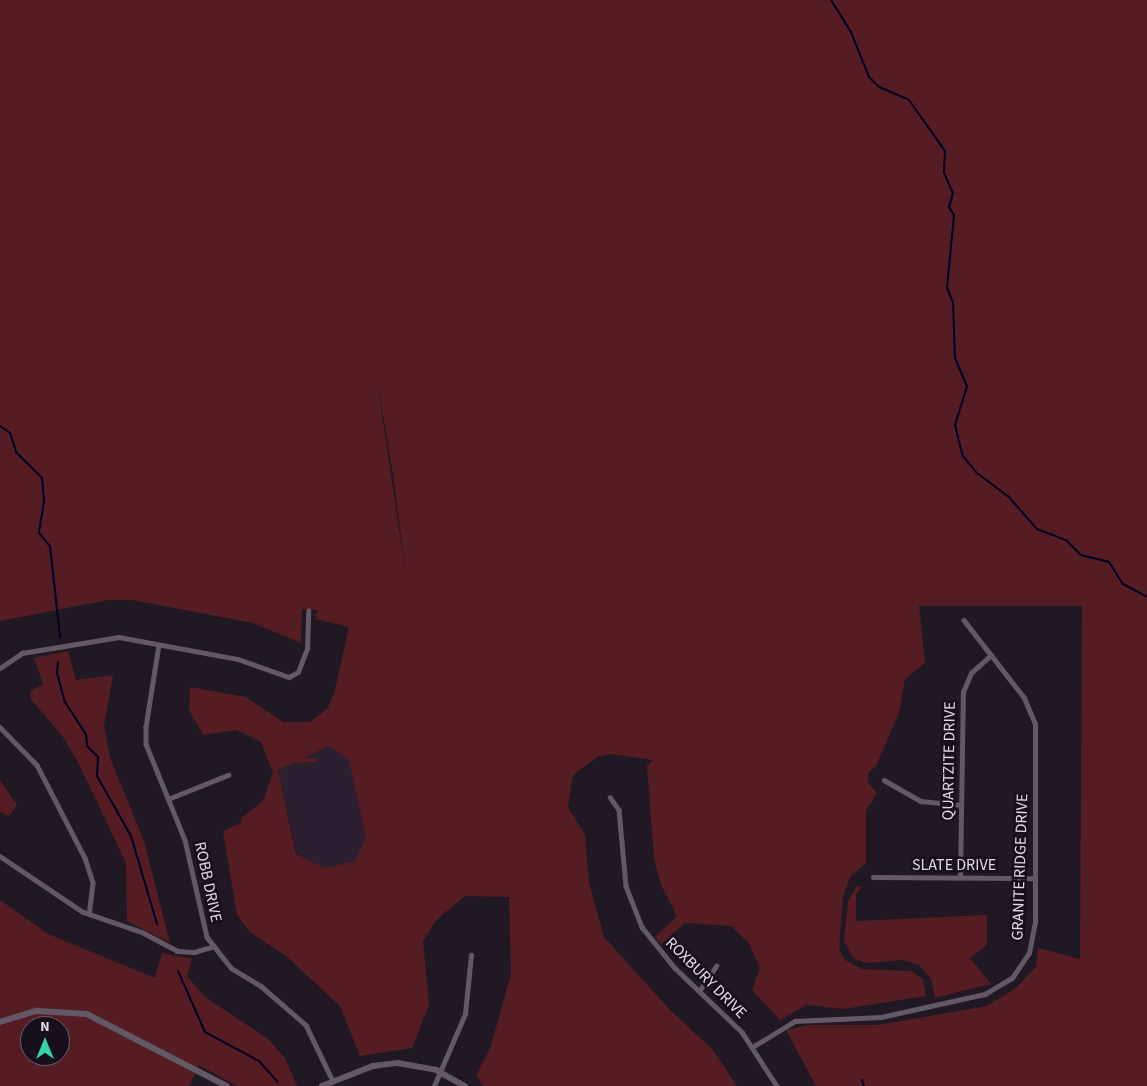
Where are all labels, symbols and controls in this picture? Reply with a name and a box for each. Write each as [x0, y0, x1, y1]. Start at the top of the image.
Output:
street label: QUARTZITE DRIVE [938, 701, 960, 821]
street label: GRANITE RIDGE DRIVE [1008, 793, 1032, 941]
street label: ROBB DRIVE [190, 840, 226, 924]
street label: SLATE DRIVE [912, 855, 996, 875]
street label: ROXBURY DRIVE [661, 933, 751, 1023]
north arrow [20, 1016, 70, 1066]
text: N [40, 1017, 50, 1037]

